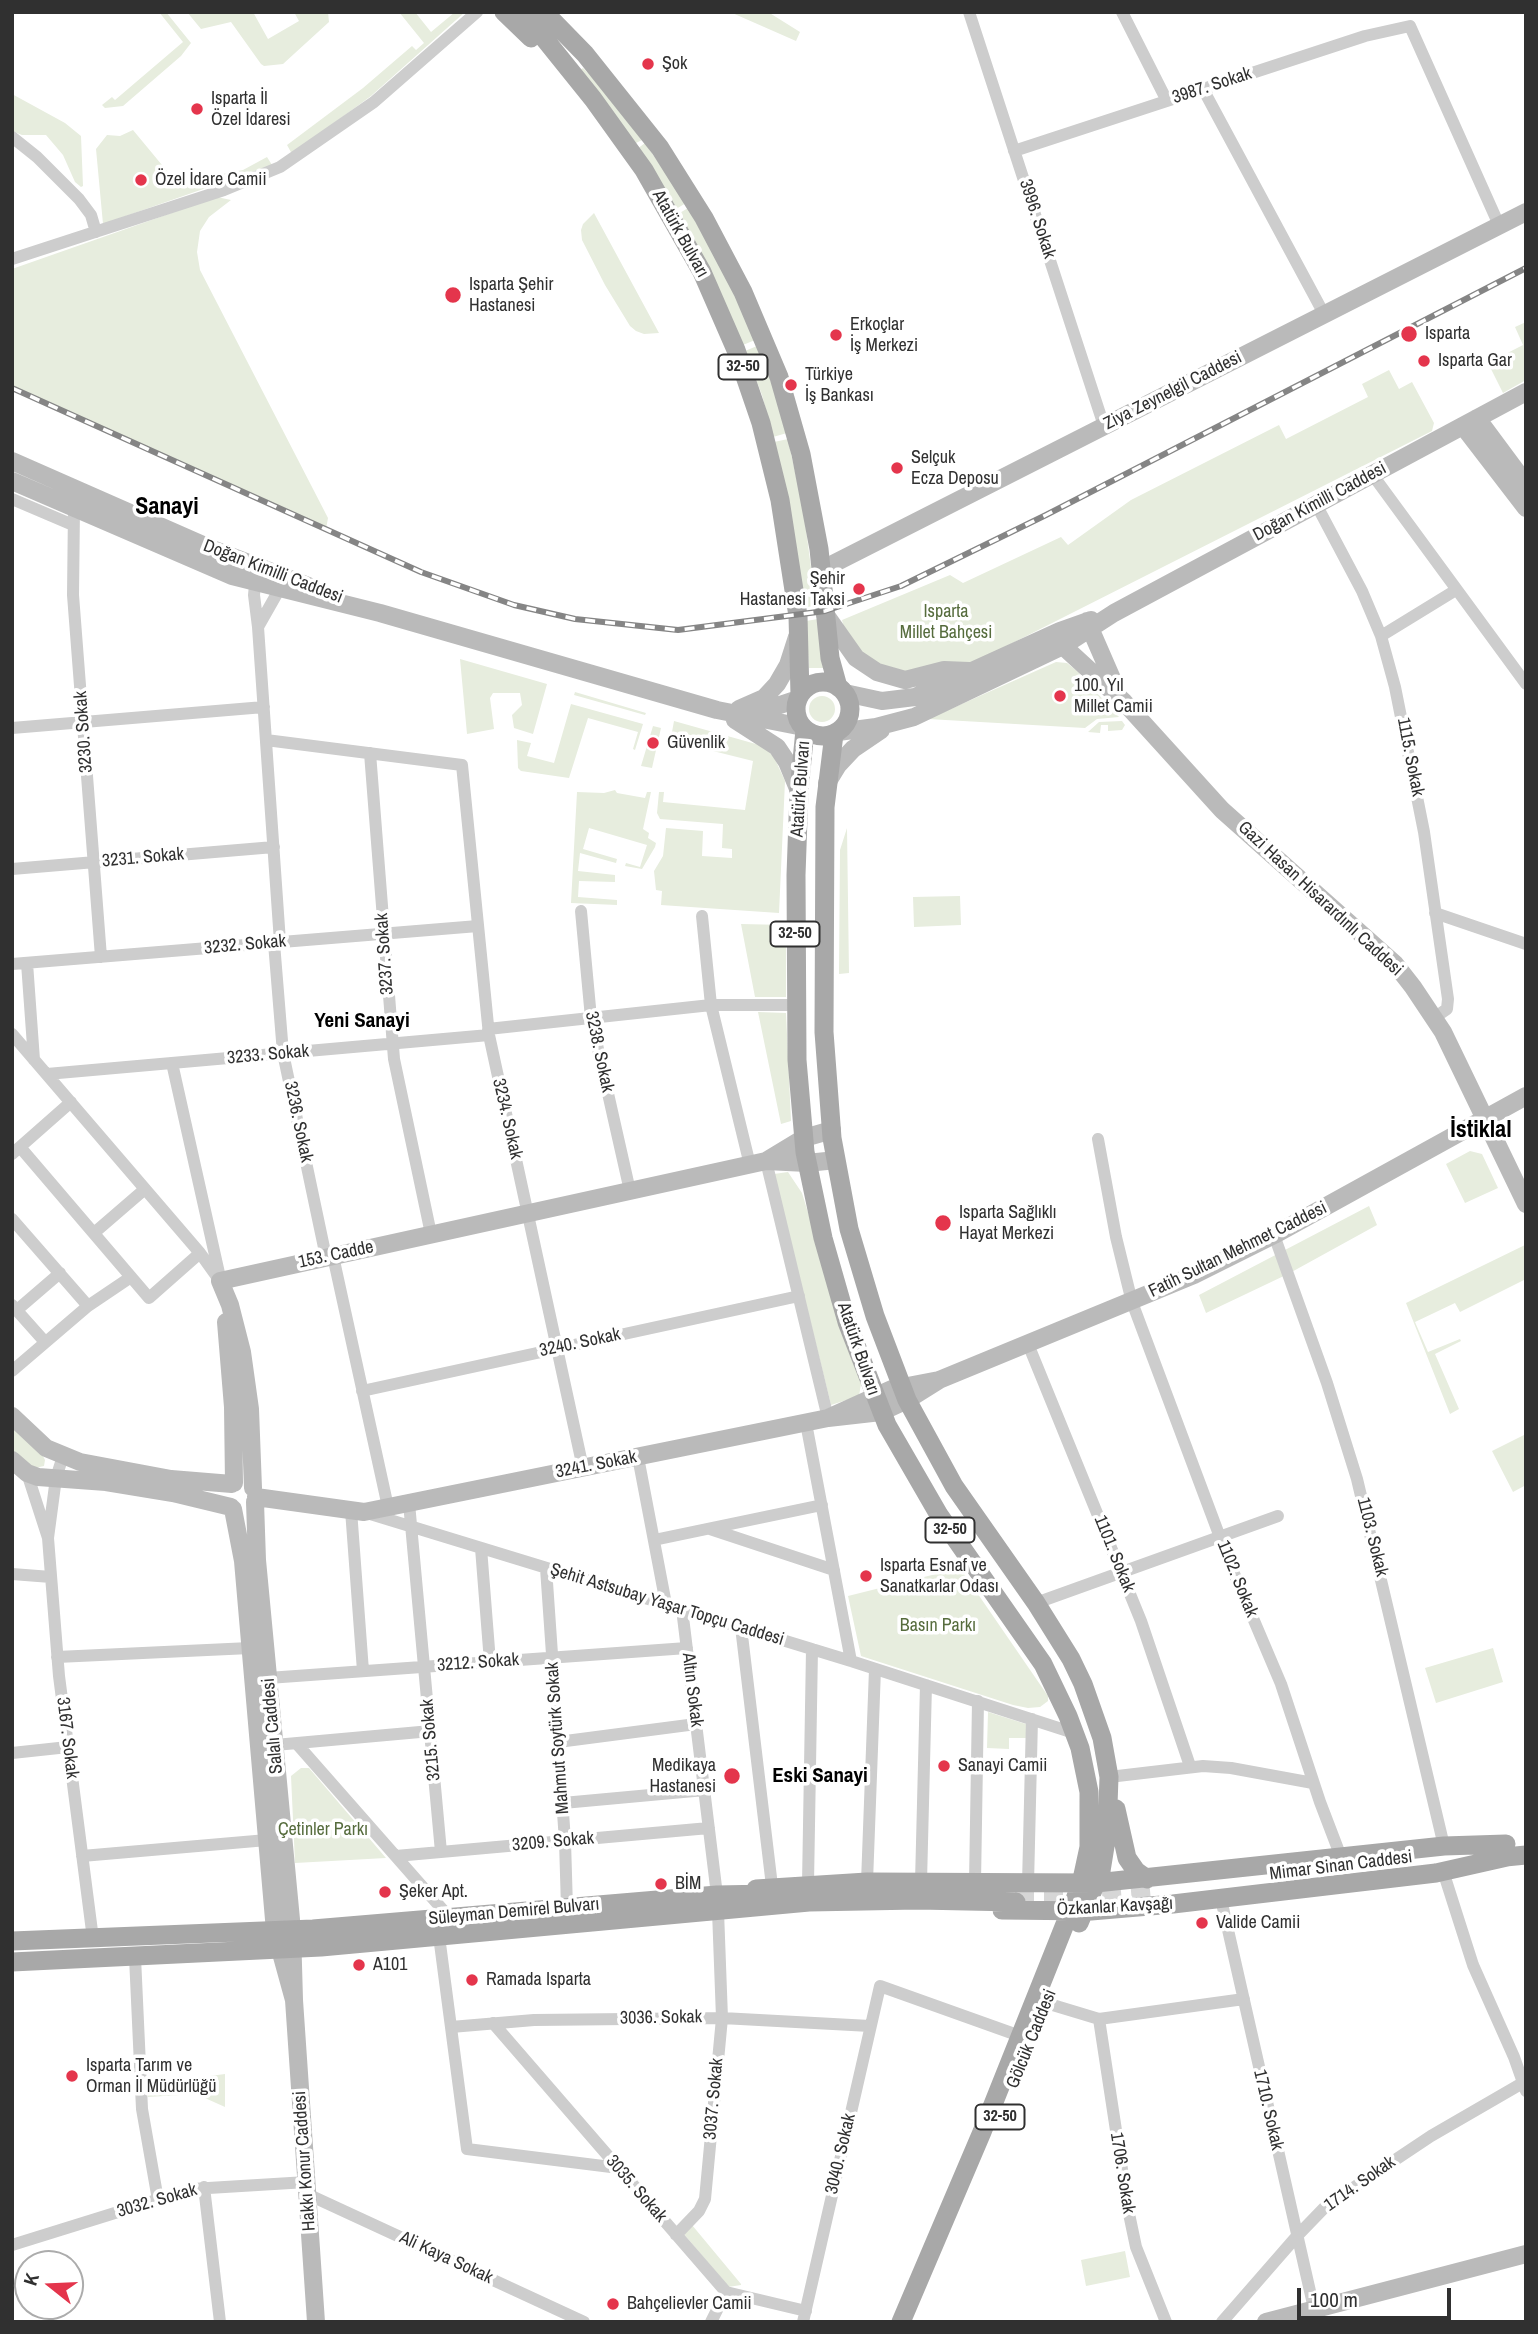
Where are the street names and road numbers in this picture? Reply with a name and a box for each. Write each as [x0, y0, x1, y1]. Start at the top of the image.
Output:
street label: 3987. Sokak [1170, 63, 1254, 109]
street label: 3996. Sokak [1014, 177, 1060, 261]
street label: Atatürk Bulvarı [647, 186, 713, 282]
street label: Ziya Zeynelgil Caddesi [1100, 347, 1246, 435]
road number: 32-50 [718, 354, 768, 380]
street label: Doğan Kimilli Caddesi [1250, 458, 1390, 546]
street label: Doğan Kimilli Caddesi [200, 535, 346, 609]
street label: 3230. Sokak [70, 690, 98, 774]
street label: 1115. Sokak [1392, 716, 1428, 798]
street label: Atatürk Bulvarı [787, 740, 815, 838]
street label: Gazi Hasan Hisarardınlı Caddesi [1233, 817, 1407, 981]
street label: 3231. Sokak [101, 844, 185, 872]
street label: 3237. Sokak [371, 912, 399, 996]
road number: 32-50 [770, 922, 820, 946]
street label: 3232. Sokak [203, 931, 287, 959]
street label: 3238. Sokak [580, 1010, 618, 1094]
street label: 3233. Sokak [226, 1041, 310, 1069]
street label: 3234. Sokak [487, 1077, 527, 1161]
street label: 3236. Sokak [279, 1080, 317, 1164]
street label: Fatih Sultan Mehmet Caddesi [1145, 1197, 1331, 1303]
street label: 153. Cadde [296, 1237, 376, 1273]
street label: Atatürk Bulvarı [832, 1300, 884, 1398]
street label: 3240. Sokak [538, 1324, 622, 1362]
street label: 3241. Sokak [554, 1447, 638, 1483]
street label: 1103. Sokak [1352, 1495, 1392, 1579]
street label: 1101. Sokak [1089, 1512, 1139, 1596]
road number: 32-50 [926, 1518, 974, 1542]
street label: 1102. Sokak [1212, 1537, 1262, 1621]
street label: Şehit Astsubay Yaşar Topçu Caddesi [547, 1559, 787, 1651]
street label: 3212. Sokak [436, 1649, 520, 1677]
street label: Altın Sokak [677, 1652, 707, 1728]
street label: Mahmut Soytürk Sokak [542, 1661, 574, 1815]
street label: Salalı Caddesi [258, 1677, 288, 1775]
street label: 3167. Sokak [51, 1696, 83, 1780]
street label: 3215. Sokak [417, 1698, 445, 1782]
street label: 3209. Sokak [511, 1828, 595, 1856]
street label: Mimar Sinan Caddesi [1268, 1847, 1414, 1885]
street label: Özkanlar Kavşağı [1056, 1893, 1174, 1921]
street label: Süleyman Demirel Bulvarı [428, 1894, 600, 1930]
street label: Gölcük Caddesi [1002, 1986, 1062, 2092]
street label: 3036. Sokak [620, 2006, 702, 2030]
street label: 3037. Sokak [700, 2057, 728, 2141]
street label: 1710. Sokak [1248, 2068, 1288, 2152]
street label: Hakkı Konur Caddesi [289, 2090, 321, 2232]
road number: 32-50 [976, 2104, 1024, 2130]
street label: 3040. Sokak [821, 2112, 861, 2196]
street label: 1706. Sokak [1105, 2131, 1139, 2215]
street label: 3035. Sokak [601, 2151, 671, 2227]
street label: 1714. Sokak [1320, 2152, 1400, 2216]
street label: 3032. Sokak [115, 2179, 199, 2223]
street label: Ali Kaya Sokak [396, 2227, 496, 2289]

